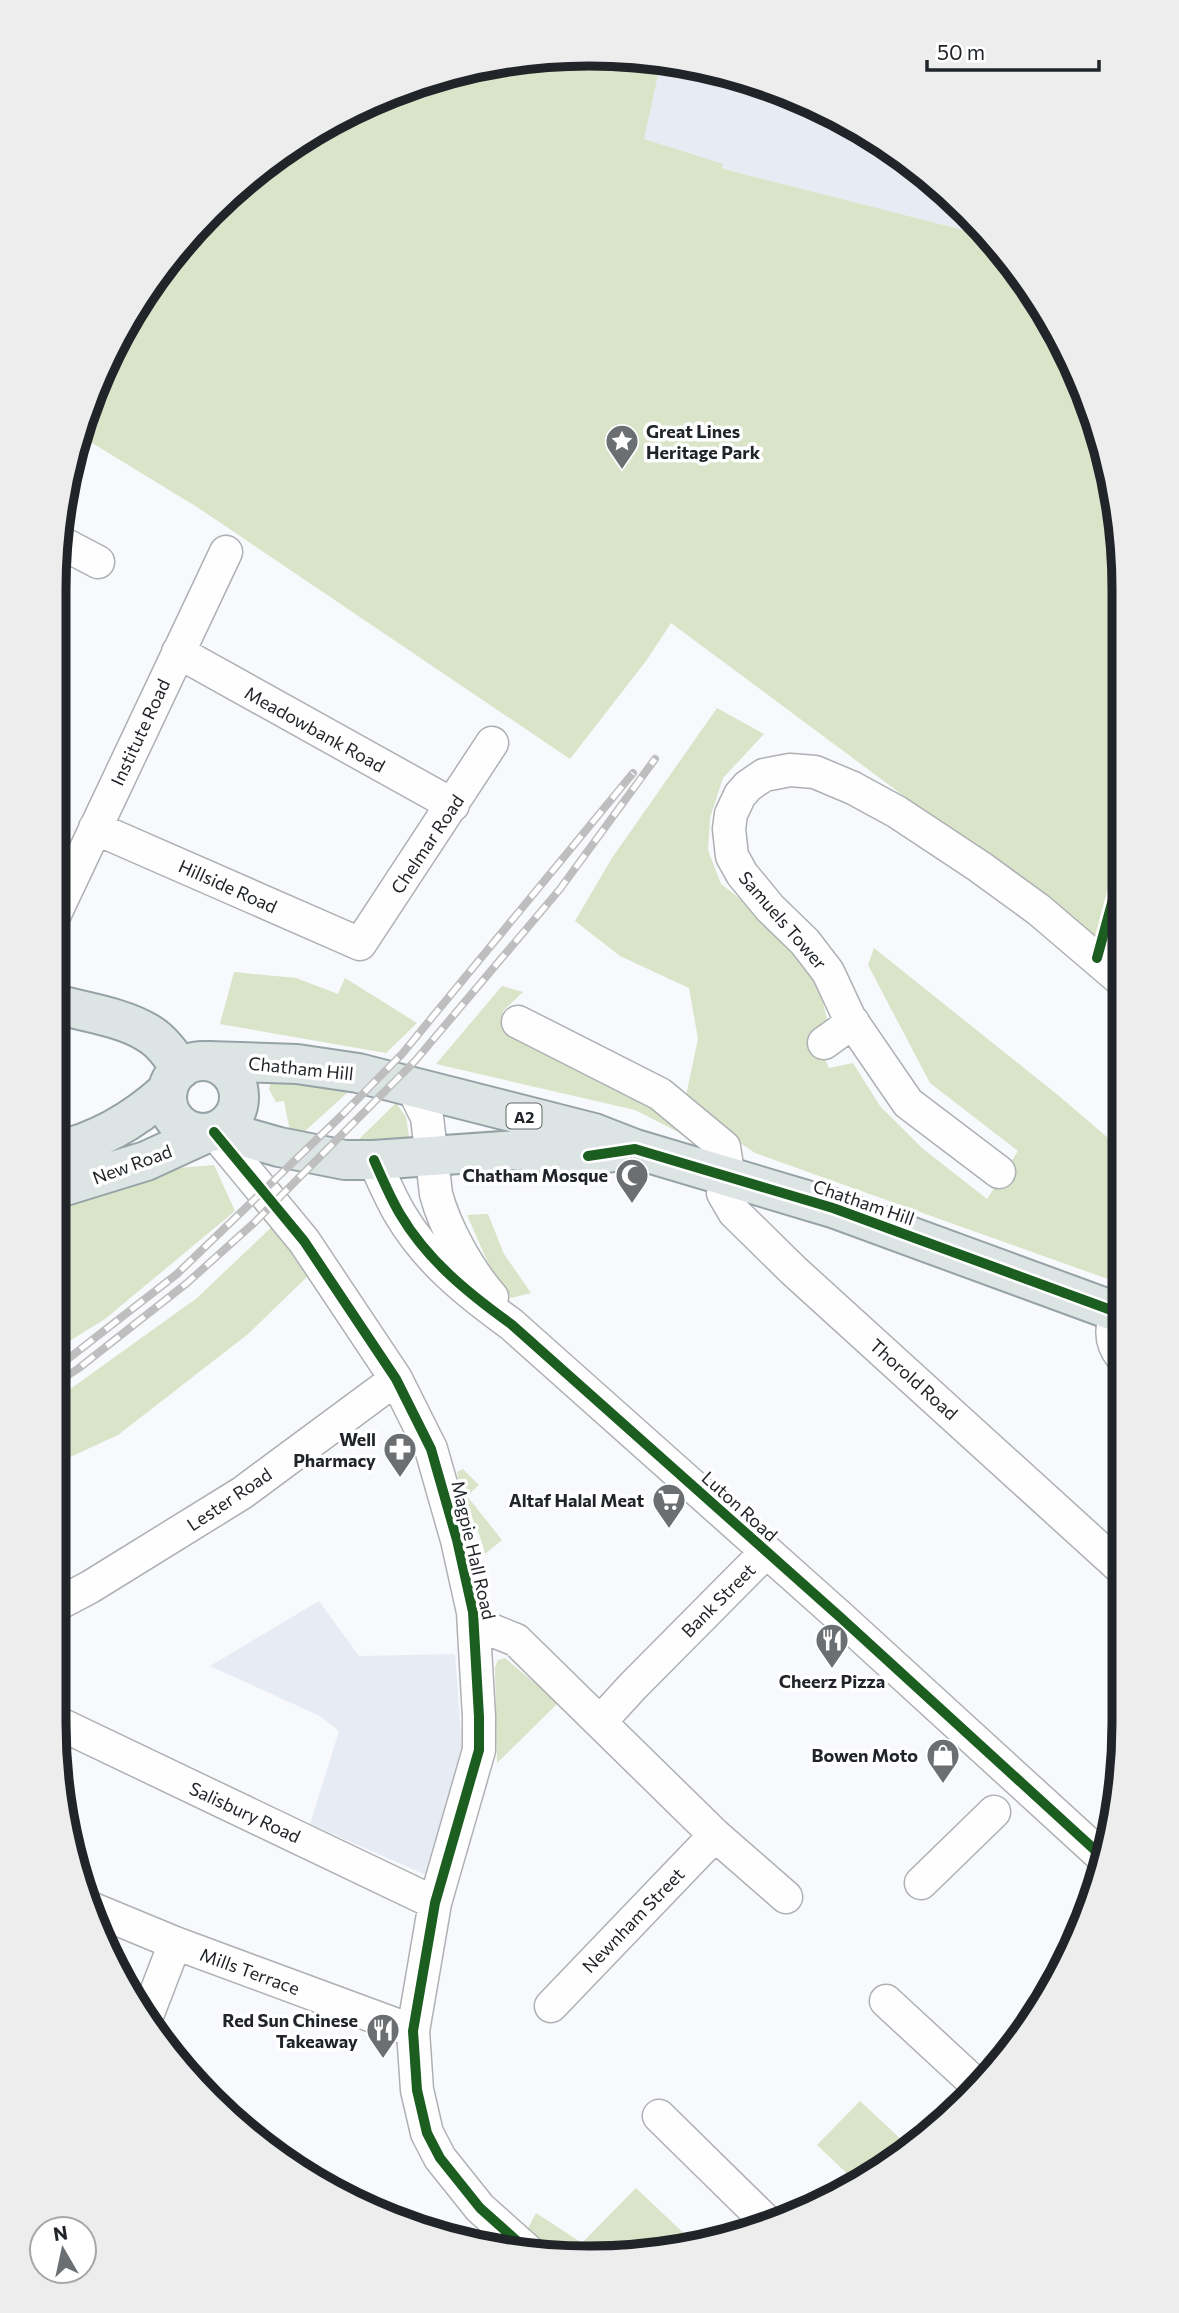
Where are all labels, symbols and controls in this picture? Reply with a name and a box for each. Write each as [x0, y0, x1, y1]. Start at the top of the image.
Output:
scale bar [927, 28, 1098, 72]
text: 50 m [937, 39, 985, 64]
place label: Great Lines Heritage Park [646, 420, 761, 463]
place icon: Great Lines Heritage Park [603, 422, 641, 471]
street label: Institute Road [106, 675, 174, 789]
street label: Meadowbank Road [241, 681, 389, 777]
street label: Chelmar Road [386, 790, 468, 898]
street label: Hillside Road [175, 855, 281, 917]
street label: Samuels Tower [734, 866, 832, 974]
street label: Chatham Hill [247, 1052, 355, 1084]
road number: A2 [506, 1104, 542, 1128]
street label: New Road [89, 1140, 175, 1188]
mosque icon: Chatham Mosque [613, 1156, 651, 1205]
place label: Chatham Mosque [463, 1164, 608, 1186]
street label: Chatham Hill [810, 1174, 918, 1230]
street label: Thorold Road [866, 1334, 962, 1424]
place label: Well Pharmacy [293, 1428, 376, 1471]
pharmacy icon: Well Pharmacy [381, 1430, 419, 1479]
street label: Lester Road [182, 1463, 276, 1535]
street label: Luton Road [698, 1466, 782, 1546]
street label: Magpie Hall Road [447, 1478, 501, 1622]
supermarket icon: Altaf Halal Meat [650, 1481, 688, 1530]
place label: Altaf Halal Meat [509, 1489, 644, 1511]
street label: Bank Street [676, 1558, 760, 1642]
restaurant icon: Cheerz Pizza [813, 1621, 851, 1670]
place label: Cheerz Pizza [779, 1670, 885, 1692]
shop icon: Bowen Moto [924, 1736, 962, 1785]
place label: Bowen Moto [812, 1744, 918, 1766]
street label: Salisbury Road [186, 1777, 304, 1847]
street label: Newnham Street [577, 1863, 689, 1977]
street label: Mills Terrace [197, 1943, 303, 1999]
place label: Red Sun Chinese Takeaway [222, 2009, 358, 2052]
restaurant icon: Red Sun Chinese Takeaway [364, 2011, 402, 2060]
north arrow [28, 2215, 98, 2285]
text: N [51, 2220, 69, 2245]

